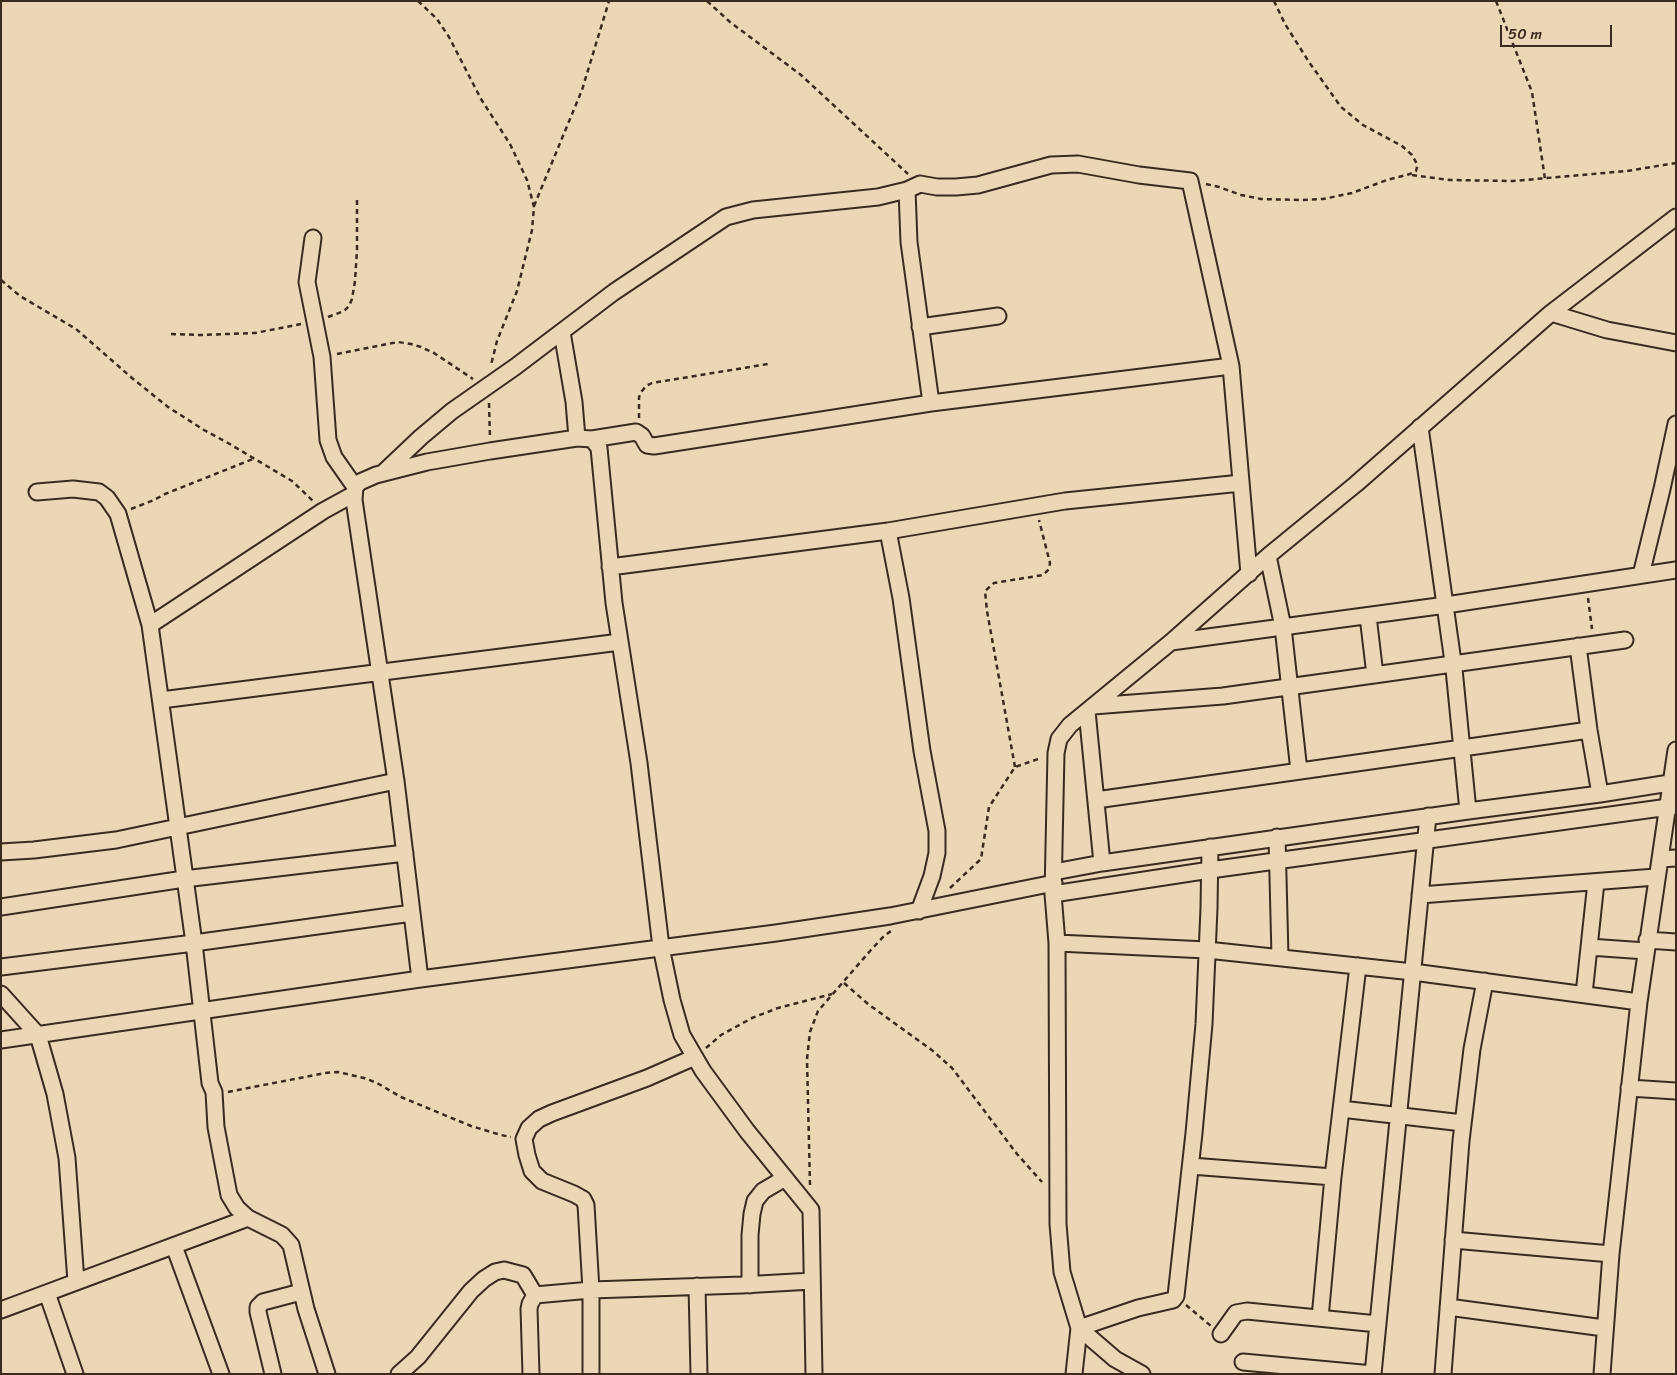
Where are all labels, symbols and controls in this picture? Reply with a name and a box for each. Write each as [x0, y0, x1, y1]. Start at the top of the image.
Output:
scale bar [1502, 15, 1614, 47]
text: 50 m [1508, 21, 1542, 47]

